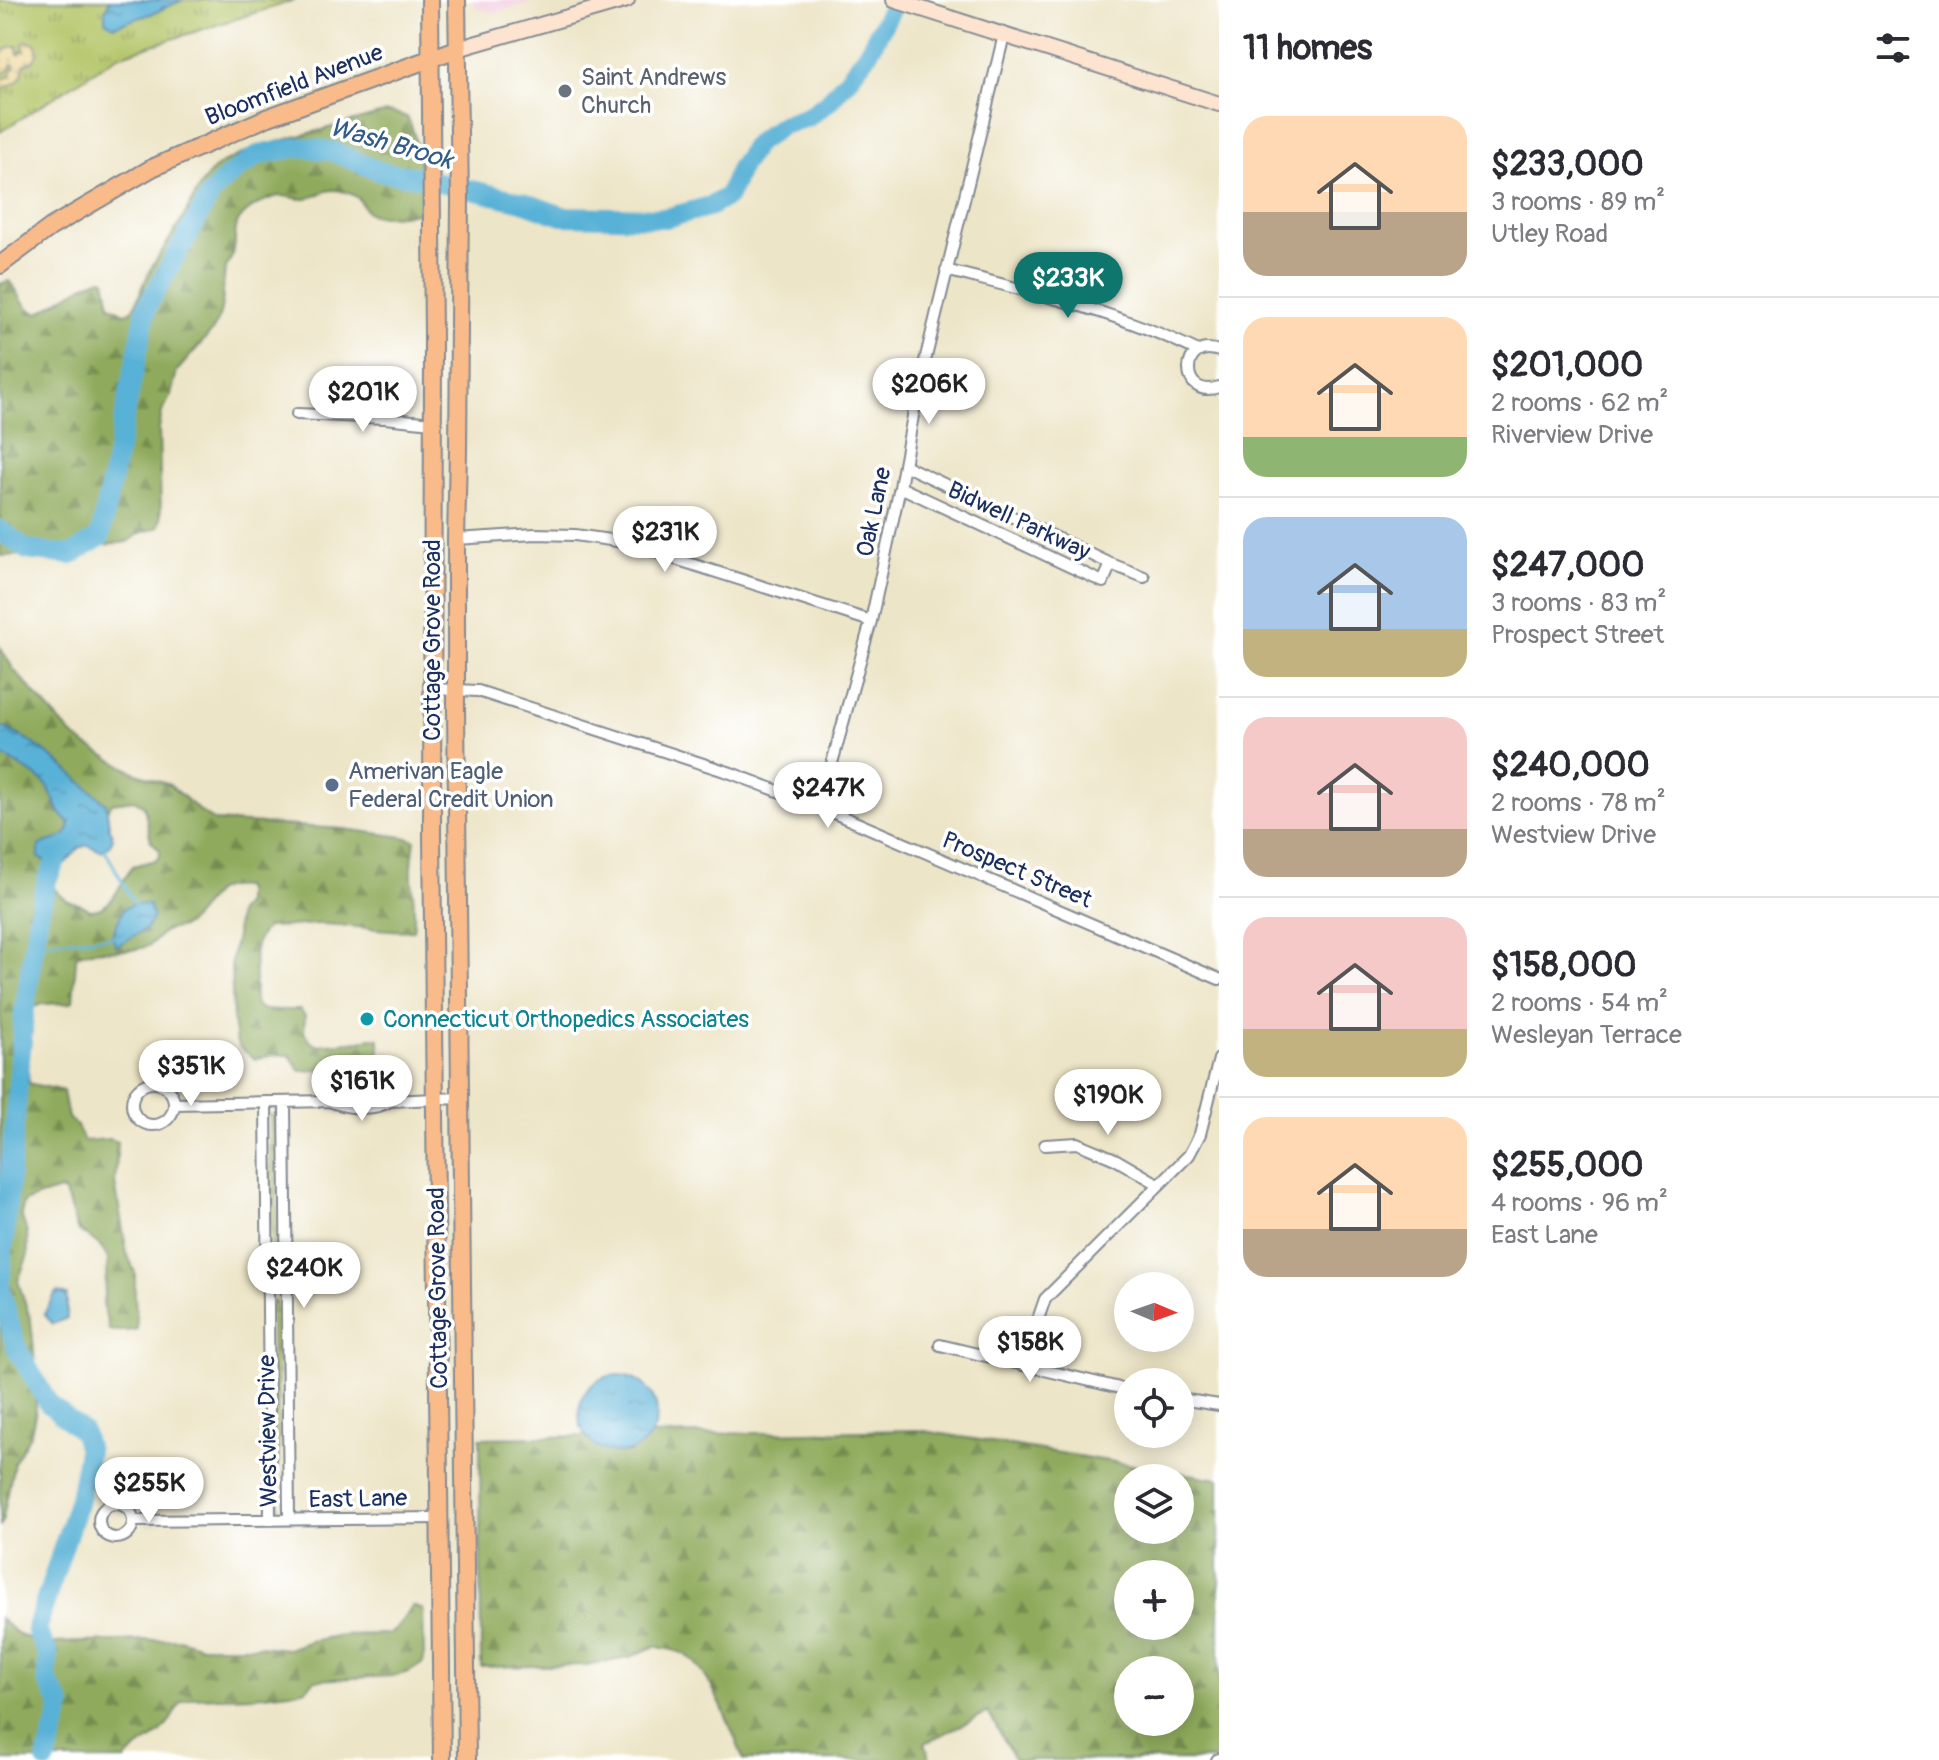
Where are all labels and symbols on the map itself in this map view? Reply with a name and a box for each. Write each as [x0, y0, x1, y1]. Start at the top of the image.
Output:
street label: Bloomfield Avenue [201, 38, 387, 132]
place label: Saint Andrews Church [581, 63, 726, 120]
marker: Saint Andrews Church [556, 82, 574, 100]
water label: Wash Brook [326, 111, 458, 177]
pin: $233K [1012, 252, 1124, 320]
pin: $206K [873, 358, 985, 426]
pin: $201K [307, 366, 419, 434]
street label: Oak Lane [850, 464, 898, 560]
street label: Bidwell Parkway [943, 475, 1095, 567]
pin: $231K [609, 506, 721, 574]
street label: Cottage Grove Road [418, 539, 447, 741]
place label: Amerivan Eagle Federal Credit Union [348, 757, 554, 814]
pin: $247K [772, 762, 884, 830]
marker: Amerivan Eagle Federal Credit Union [323, 776, 341, 794]
street label: Prospect Street [938, 825, 1097, 915]
place label: Connecticut Orthopedics Associates [383, 1005, 749, 1034]
marker: Connecticut Orthopedics Associates [358, 1010, 376, 1028]
pin: $351K [135, 1040, 247, 1108]
pin: $161K [306, 1055, 418, 1123]
pin: $190K [1052, 1069, 1164, 1137]
street label: Cottage Grove Road [422, 1187, 454, 1389]
pin: $240K [248, 1242, 360, 1310]
north arrow [1114, 1272, 1194, 1352]
pin: $158K [974, 1316, 1086, 1384]
street label: Westview Drive [252, 1354, 284, 1507]
pin: $255K [93, 1457, 205, 1525]
street label: East Lane [308, 1484, 408, 1514]

